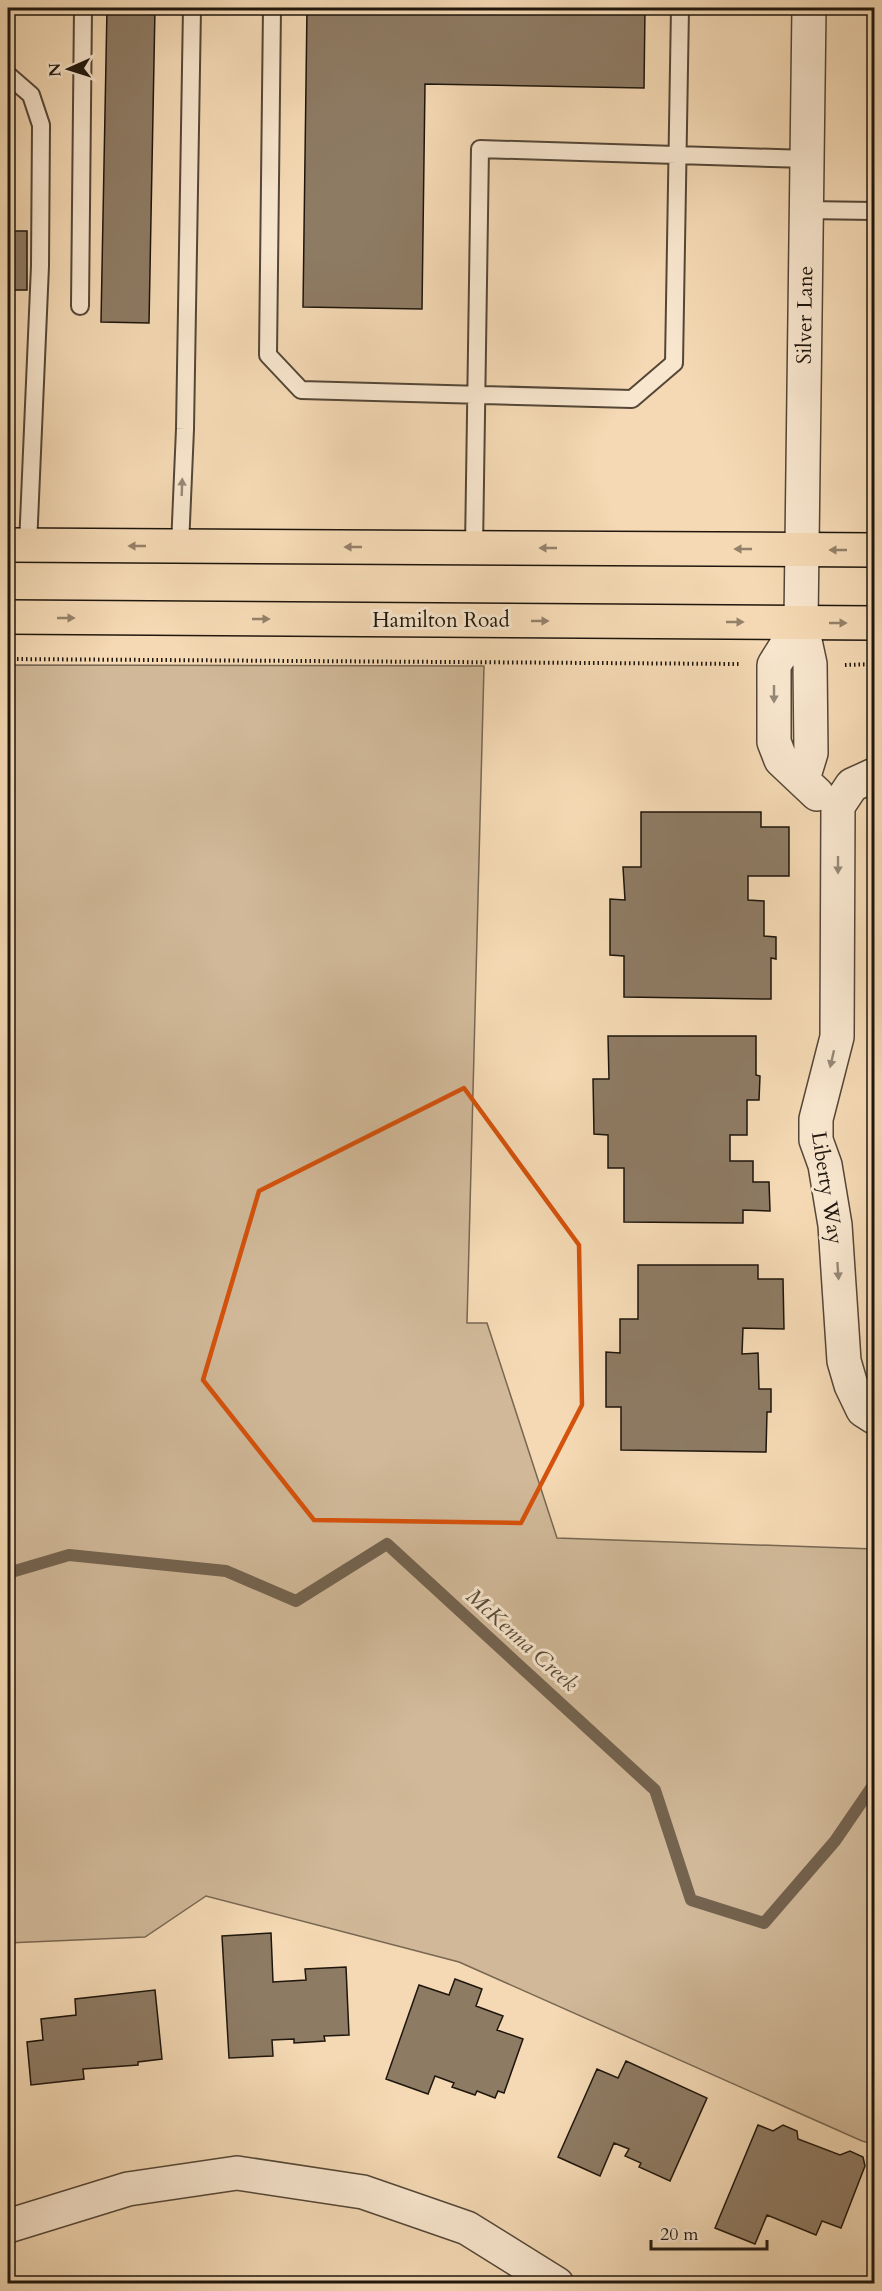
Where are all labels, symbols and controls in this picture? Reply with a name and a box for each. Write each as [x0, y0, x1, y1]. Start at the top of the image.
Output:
north arrow [39, 39, 99, 99]
text: N [44, 62, 66, 77]
street label: Silver Lane [790, 266, 820, 364]
one-way arrow [177, 478, 186, 497]
one-way arrow [127, 541, 146, 551]
one-way arrow [343, 542, 362, 552]
one-way arrow [538, 543, 557, 553]
one-way arrow [733, 544, 752, 554]
one-way arrow [828, 545, 847, 555]
street label: Hamilton Road [372, 606, 510, 635]
one-way arrow [56, 613, 75, 623]
one-way arrow [251, 614, 270, 624]
one-way arrow [530, 616, 549, 626]
one-way arrow [725, 617, 744, 627]
one-way arrow [828, 618, 847, 627]
one-way arrow [769, 685, 779, 704]
one-way arrow [833, 855, 843, 874]
one-way arrow [827, 1050, 836, 1069]
street label: Liberty Way [804, 1130, 850, 1246]
one-way arrow [834, 1261, 843, 1280]
water label: McKenna Creek [460, 1582, 585, 1698]
scale bar [651, 2213, 766, 2251]
text: 20 m [660, 2222, 699, 2247]

